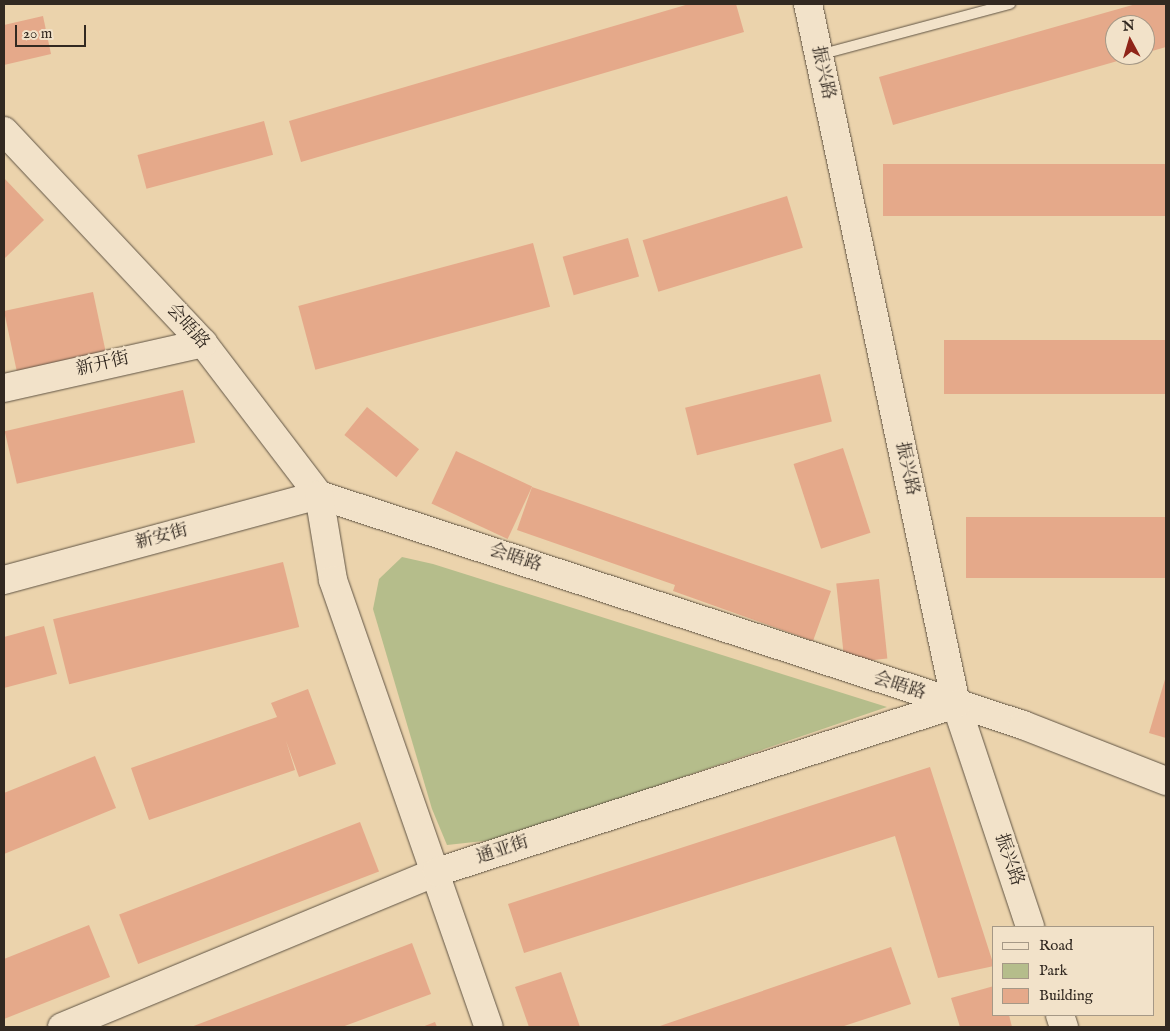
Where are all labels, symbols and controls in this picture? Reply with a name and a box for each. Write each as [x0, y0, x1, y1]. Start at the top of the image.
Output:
scale bar [18, 15, 89, 47]
north arrow [1105, 15, 1155, 65]
text: N [1122, 16, 1136, 36]
text: 20 m [23, 24, 52, 43]
street label: 振兴路 [806, 44, 838, 102]
street label: 会晤路 [161, 300, 213, 354]
street label: 新开街 [74, 348, 132, 382]
street label: 振兴路 [890, 440, 922, 498]
street label: 新安街 [133, 521, 191, 555]
street label: 会晤路 [486, 540, 544, 578]
street label: 会晤路 [870, 668, 928, 706]
street label: 振兴路 [989, 831, 1027, 889]
street label: 通亚街 [474, 832, 532, 870]
legend [992, 926, 1155, 1016]
text: Road [1039, 936, 1073, 955]
text: Park [1039, 961, 1068, 980]
text: Building [1039, 986, 1093, 1005]

